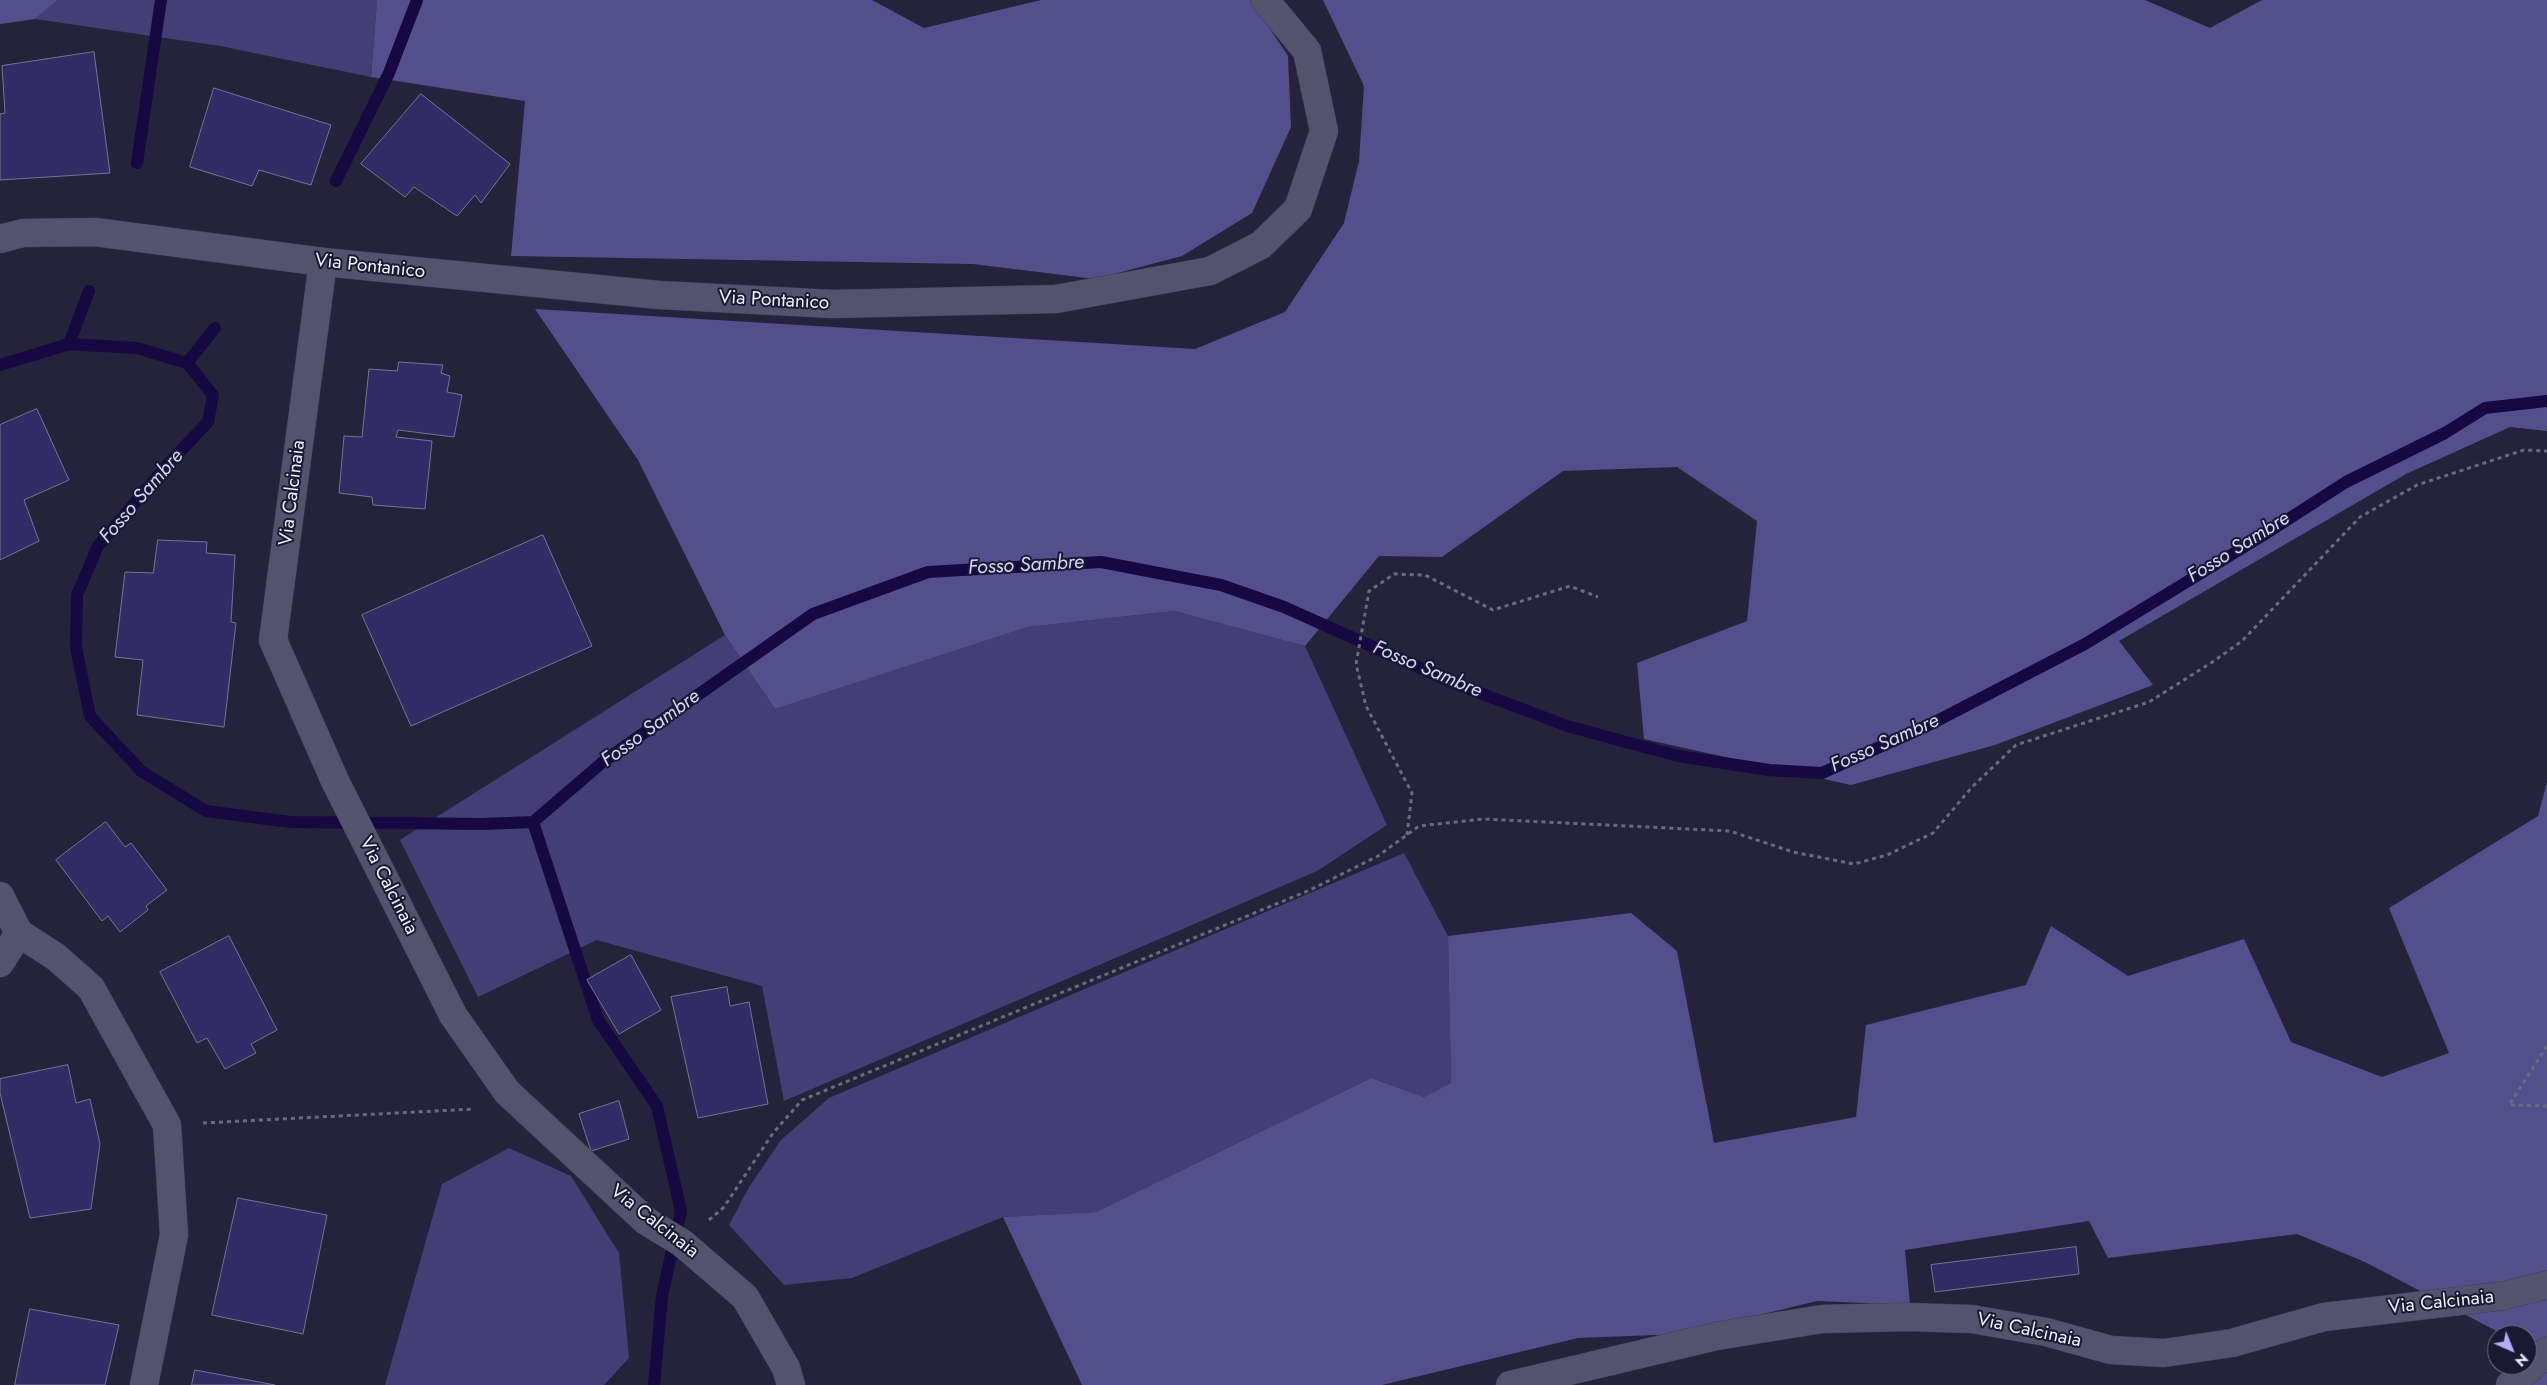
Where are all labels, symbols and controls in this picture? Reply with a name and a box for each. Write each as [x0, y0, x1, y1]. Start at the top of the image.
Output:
street label: Via Pontanico [314, 250, 426, 284]
street label: Via Pontanico [718, 287, 830, 315]
street label: Via Calcinaia [275, 439, 311, 547]
water label: Fosso Sambre [95, 445, 189, 549]
water label: Fosso Sambre [2183, 507, 2295, 589]
water label: Fosso Sambre [967, 551, 1085, 581]
water label: Fosso Sambre [1369, 636, 1485, 704]
water label: Fosso Sambre [597, 685, 705, 773]
water label: Fosso Sambre [1827, 709, 1943, 779]
street label: Via Calcinaia [354, 834, 422, 938]
street label: Via Calcinaia [605, 1180, 703, 1264]
street label: Via Calcinaia [2387, 1286, 2495, 1320]
street label: Via Calcinaia [1975, 1309, 2083, 1353]
north arrow [2487, 1325, 2537, 1375]
text: N [2511, 1349, 2533, 1371]

